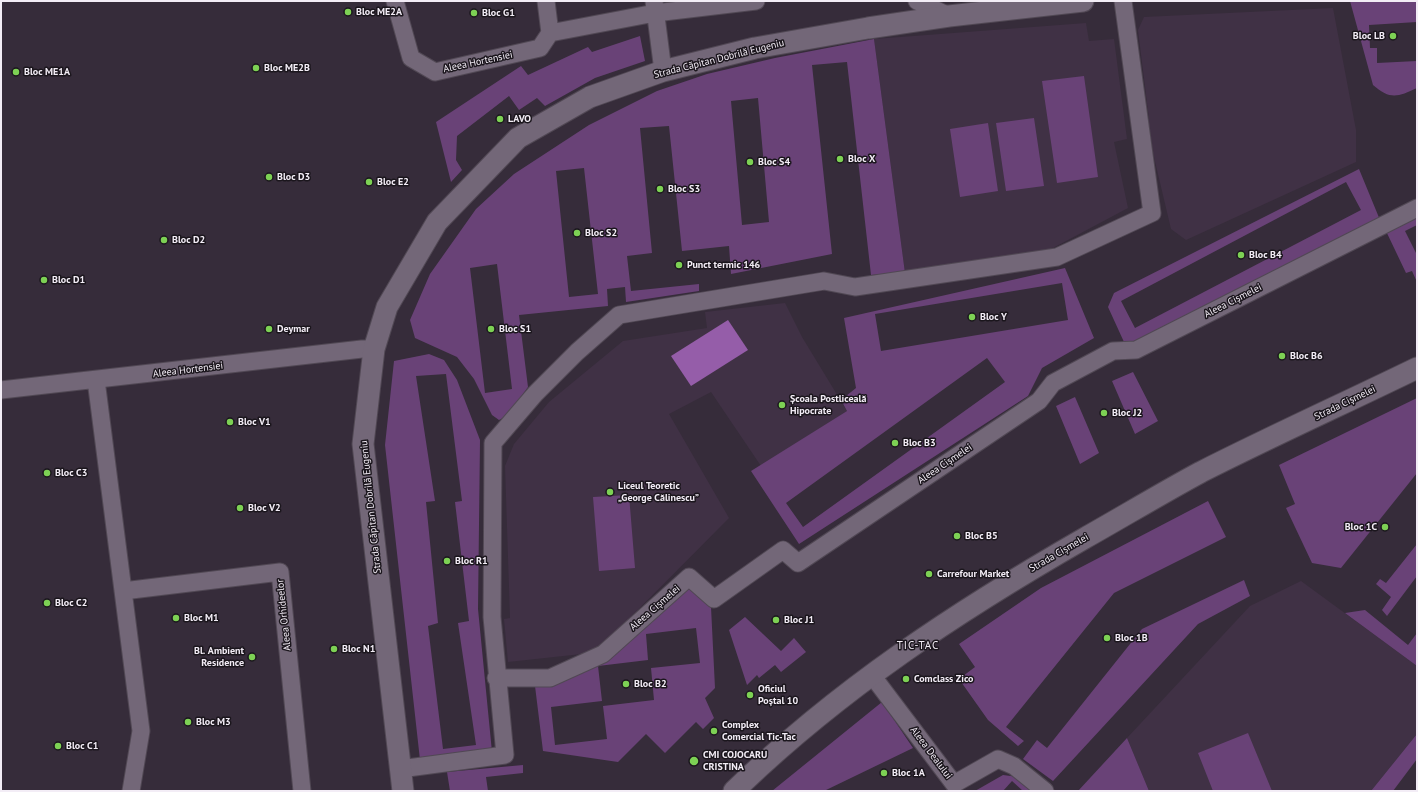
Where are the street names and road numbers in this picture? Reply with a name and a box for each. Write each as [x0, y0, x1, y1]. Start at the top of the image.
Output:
street label: Strada Căpitan Dobrilă Eugeniu [653, 37, 785, 81]
street label: Aleea Hortensiei [442, 49, 514, 75]
street label: Aleea Cișmelei [1202, 281, 1264, 321]
street label: Aleea Hortensiei [152, 360, 224, 380]
street label: Strada Cișmelei [1312, 383, 1378, 423]
street label: Strada Căpitan Dobrilă Eugeniu [358, 440, 384, 574]
street label: Aleea Cișmelei [916, 441, 974, 487]
street label: Strada Cișmelei [1027, 531, 1091, 575]
street label: Aleea Orhideelor [274, 579, 294, 651]
street label: Aleea Cișmelei [627, 583, 683, 633]
street label: Aleea Dealului [907, 724, 955, 782]

